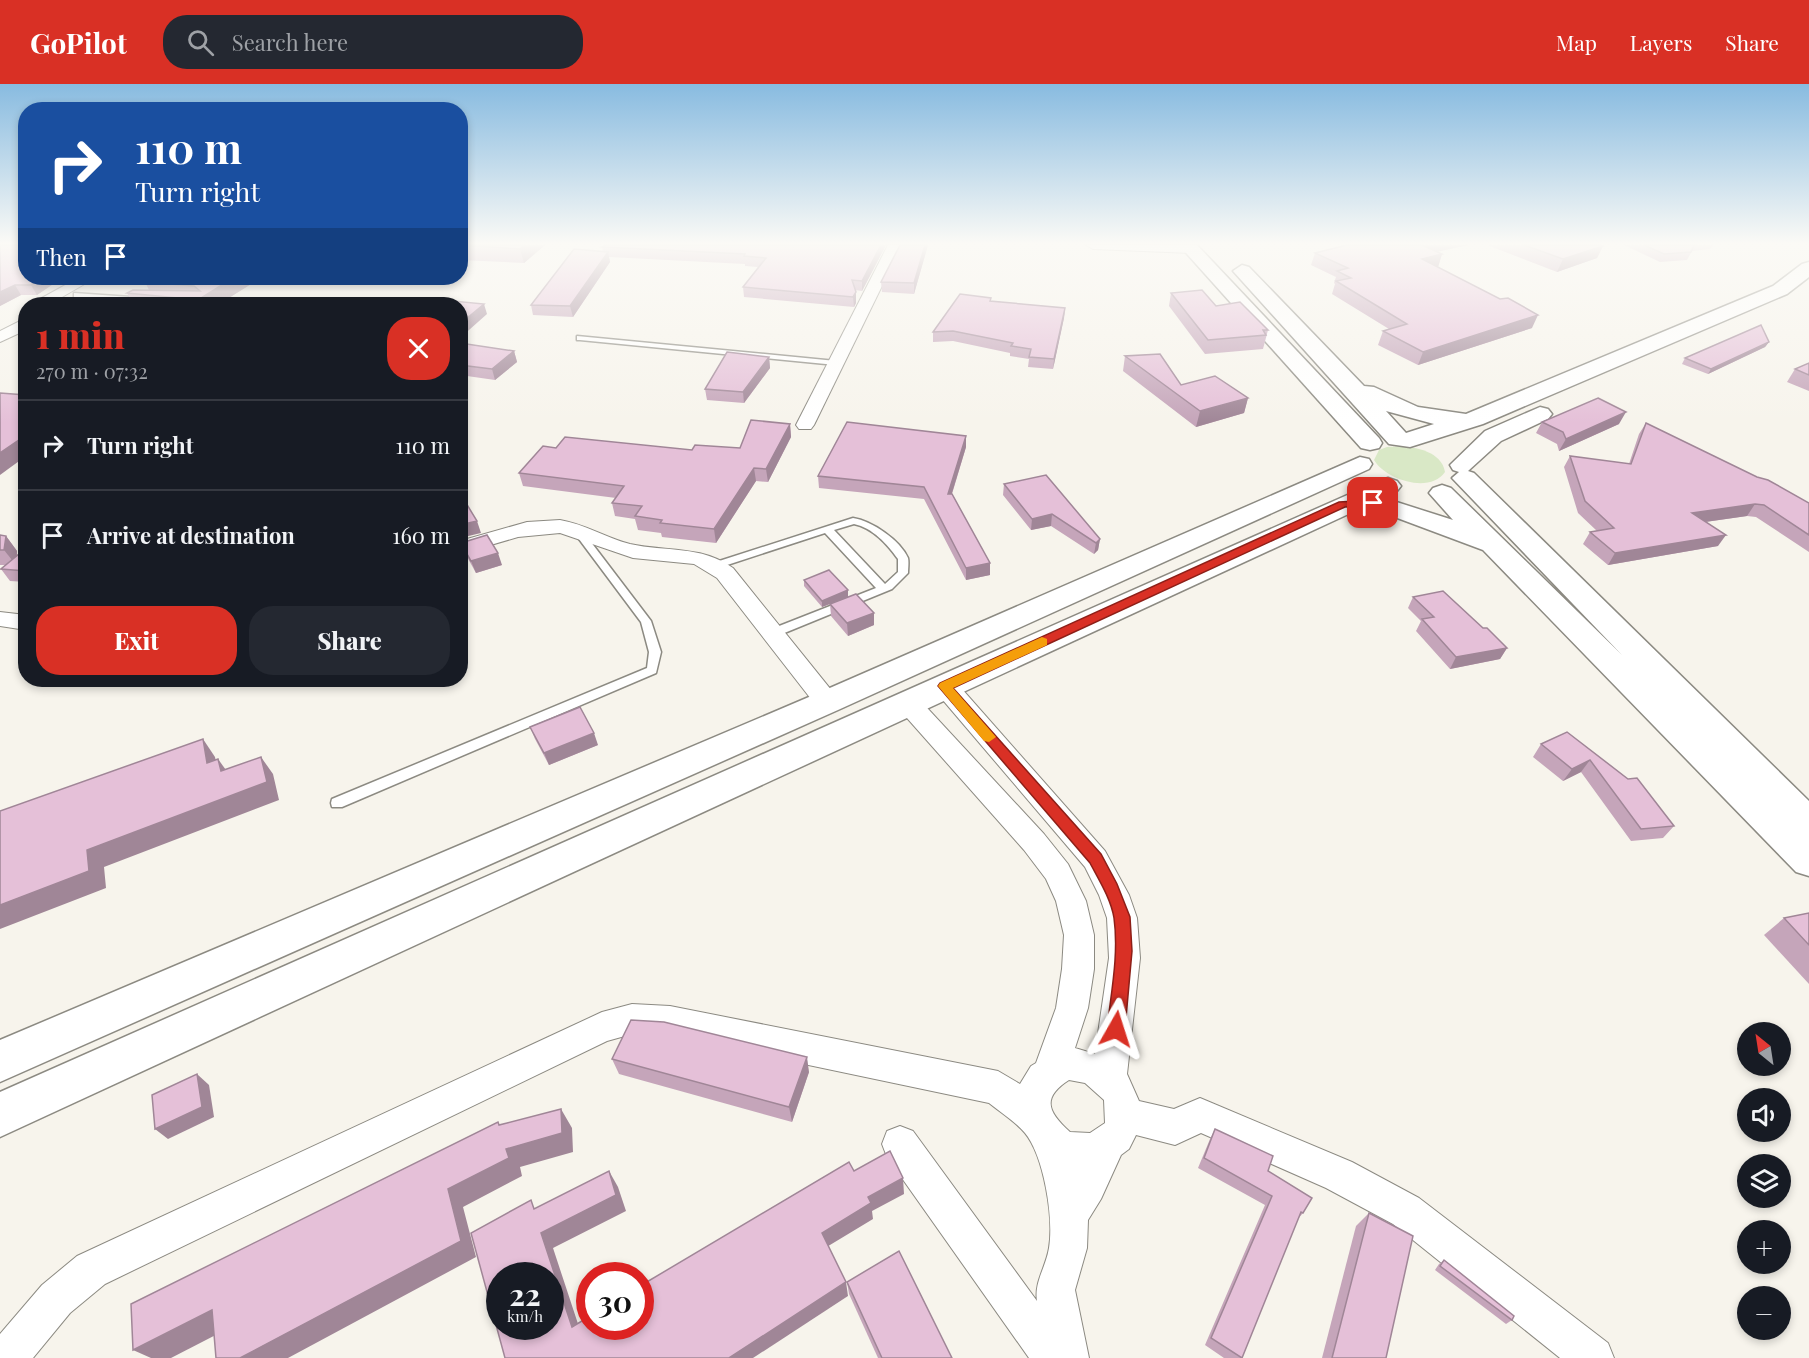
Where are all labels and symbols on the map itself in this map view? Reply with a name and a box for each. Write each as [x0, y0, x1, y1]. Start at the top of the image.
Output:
pin [1347, 477, 1398, 528]
position arrow [1084, 997, 1148, 1061]
north arrow [1737, 1022, 1791, 1076]
speed limit sign: 30 [576, 1262, 654, 1340]

